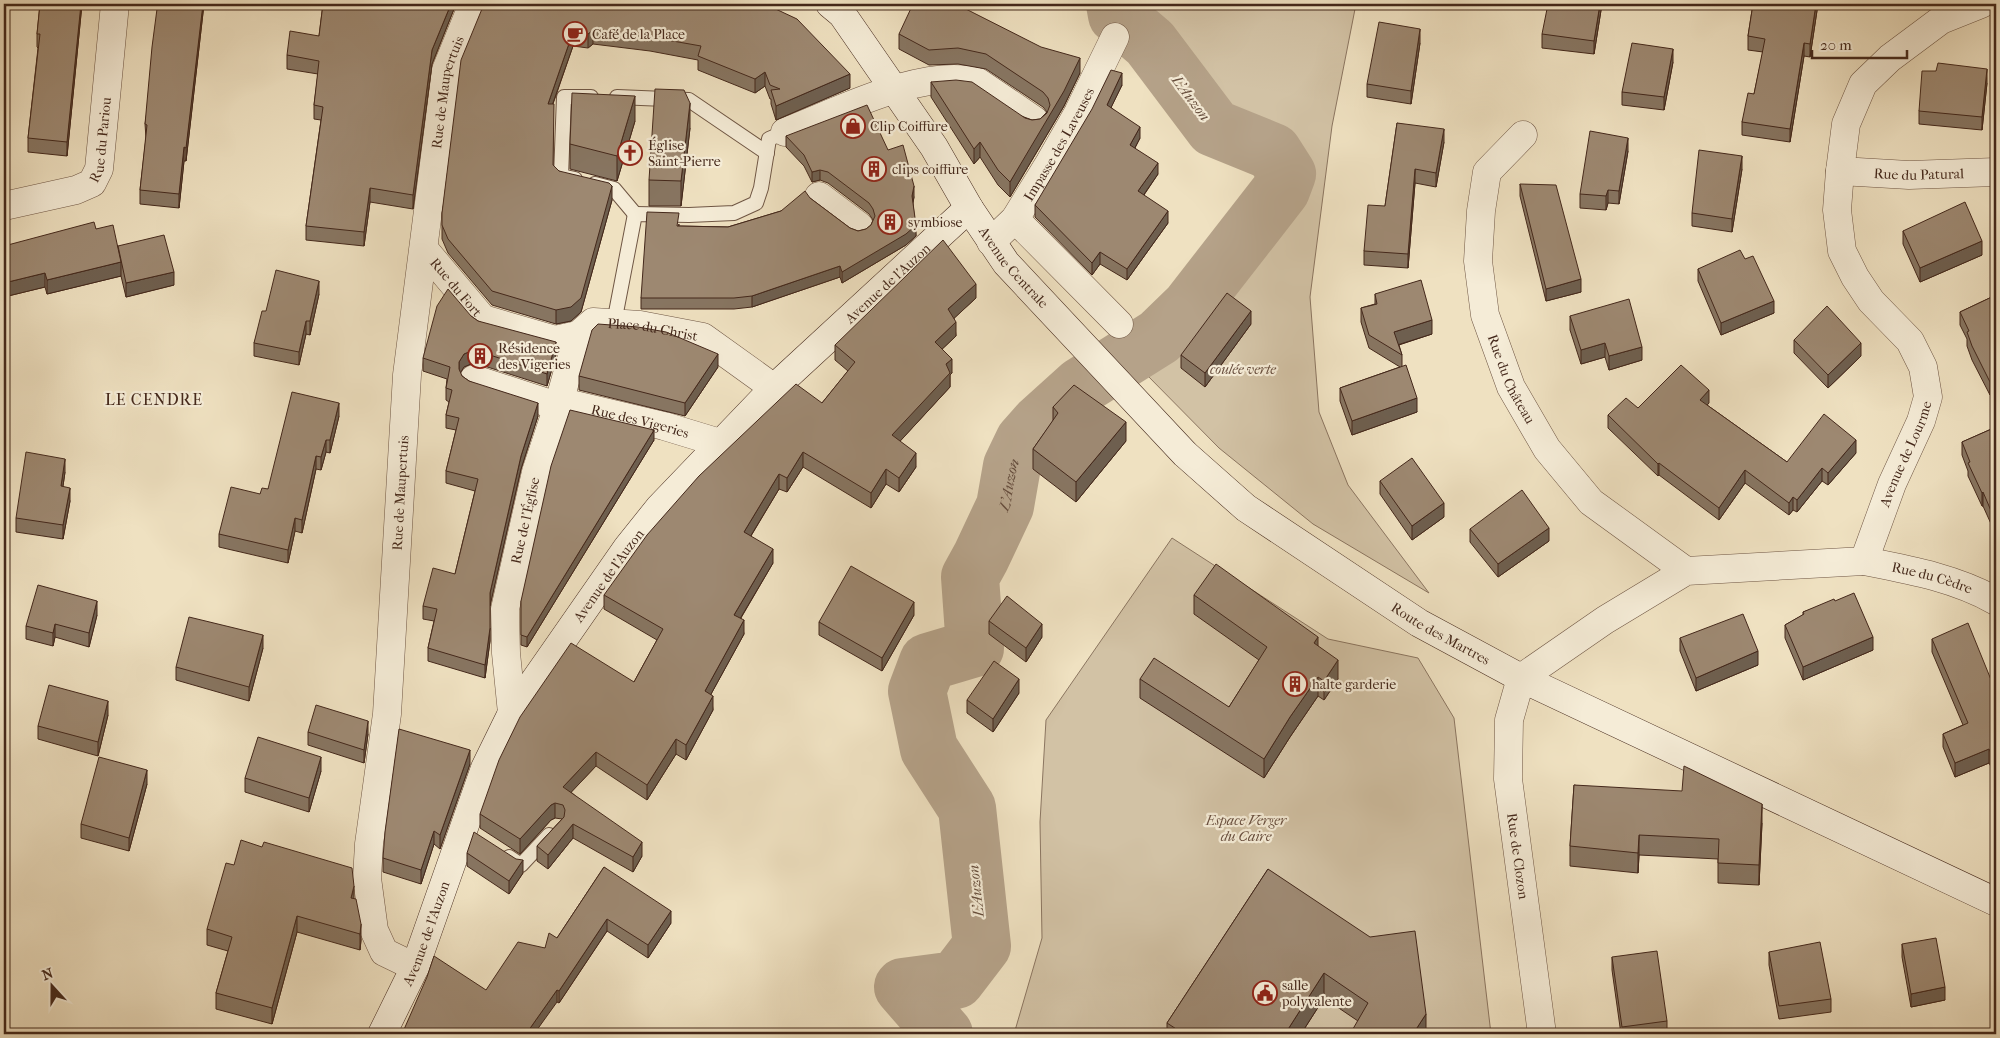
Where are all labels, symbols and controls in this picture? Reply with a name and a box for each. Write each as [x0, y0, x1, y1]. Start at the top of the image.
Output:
cafe icon: Café de la Place [562, 21, 588, 47]
place label: Café de la Place [592, 26, 685, 43]
scale bar [1812, 28, 1908, 60]
street label: Rue de Maupertuis [428, 33, 468, 150]
text: 20 m [1820, 36, 1852, 54]
water label: L'Auzon [1167, 71, 1214, 124]
street label: Impasse des Laveuses [1020, 85, 1098, 204]
street label: Rue du Pariou [86, 96, 115, 185]
shop icon: Clip Coiffure [840, 113, 866, 139]
place label: Clip Coiffure [870, 118, 948, 135]
place label: Église Saint-Pierre [648, 136, 721, 170]
church icon: Église Saint-Pierre [617, 140, 643, 166]
building icon: clips coiffure [861, 156, 887, 182]
place label: clips coiffure [892, 161, 968, 178]
street label: Rue du Patural [1873, 165, 1964, 184]
building icon: symbiose [877, 209, 903, 235]
place label: symbiose [908, 214, 963, 231]
street label: Avenue Centrale [974, 223, 1052, 312]
street label: Avenue de l'Auzon [841, 240, 934, 328]
street label: Rue du Fort [426, 255, 485, 320]
street label: Place du Christ [607, 315, 699, 345]
street label: Rue du Château [1484, 332, 1539, 427]
place label: Résidence des Vigeries [498, 340, 570, 373]
building icon: Résidence des Vigeries [467, 343, 493, 369]
park label: coulée verte [1210, 361, 1276, 378]
district label: LE CENDRE [105, 390, 203, 409]
street label: Avenue de Lourme [1876, 399, 1935, 510]
street label: Rue des Vigeries [589, 401, 691, 442]
street label: Rue de Maupertuis [389, 435, 412, 551]
water label: L'Auzon [994, 455, 1023, 515]
street label: Rue de l'Église [507, 476, 544, 566]
street label: Avenue de l'Auzon [569, 526, 648, 626]
street label: Rue du Cèdre [1890, 559, 1975, 598]
street label: Route des Martres [1388, 599, 1493, 669]
building icon: halte garderie [1282, 671, 1308, 697]
place label: halte garderie [1312, 676, 1396, 693]
park label: Espace Verger du Caire [1205, 812, 1288, 845]
street label: Rue de Clozon [1503, 812, 1532, 900]
water label: L'Auzon [964, 864, 988, 919]
street label: Avenue de l'Auzon [399, 879, 454, 990]
north arrow [28, 960, 78, 1010]
text: N [40, 964, 56, 984]
place label: salle polyvalente [1281, 977, 1352, 1010]
public building icon: salle polyvalente [1252, 980, 1278, 1006]

